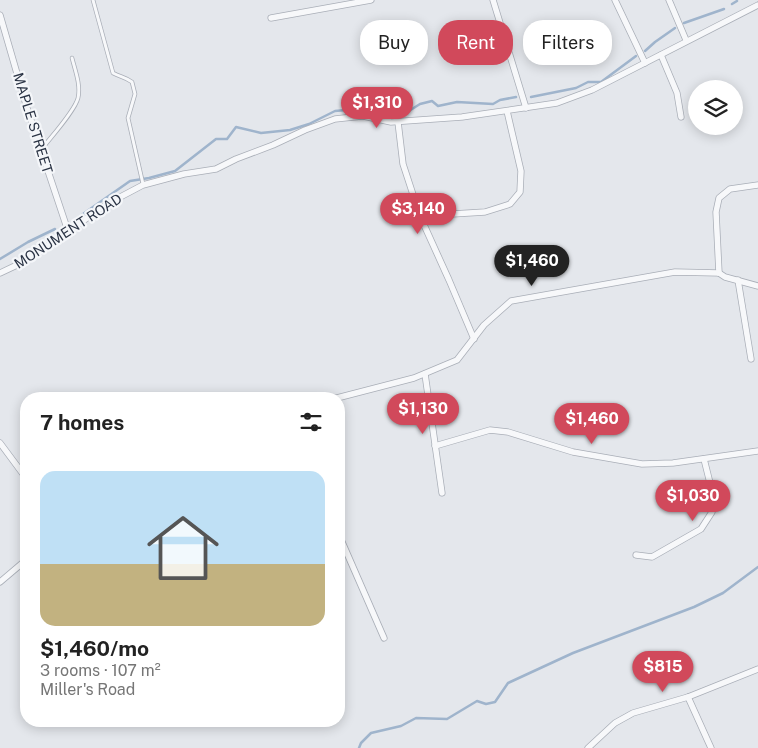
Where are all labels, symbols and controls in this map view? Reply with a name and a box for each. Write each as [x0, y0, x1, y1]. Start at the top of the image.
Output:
chip: Buy [360, 20, 428, 65]
chip: Rent [438, 20, 513, 65]
chip: Filters [523, 20, 612, 65]
street label: MAPLE STREET [10, 71, 56, 175]
map controls [688, 80, 743, 135]
button: layers [688, 80, 743, 135]
pin: $1,310 [336, 86, 418, 129]
text: $1,310 [352, 93, 402, 112]
street label: MONUMENT ROAD [11, 190, 125, 272]
pin: $3,140 [377, 192, 459, 235]
text: $3,140 [391, 199, 445, 218]
pin: $1,460 [491, 244, 573, 287]
text: $1,460 [505, 251, 559, 270]
pin: $1,130 [382, 392, 464, 435]
text: $1,130 [398, 399, 448, 418]
pin: $1,460 [551, 402, 633, 445]
icon: filters [297, 408, 325, 436]
text: $1,460 [565, 409, 619, 428]
text: 7 homes [40, 410, 124, 435]
pin: $1,030 [652, 480, 734, 522]
text: $1,030 [666, 486, 720, 505]
icon: home [138, 503, 228, 593]
text: $1,460/mo [40, 636, 149, 661]
pin: $815 [633, 650, 693, 693]
text: $815 [643, 657, 683, 676]
text: 3 rooms · 107 m² [40, 661, 161, 680]
text: Miller's Road [40, 680, 135, 699]

